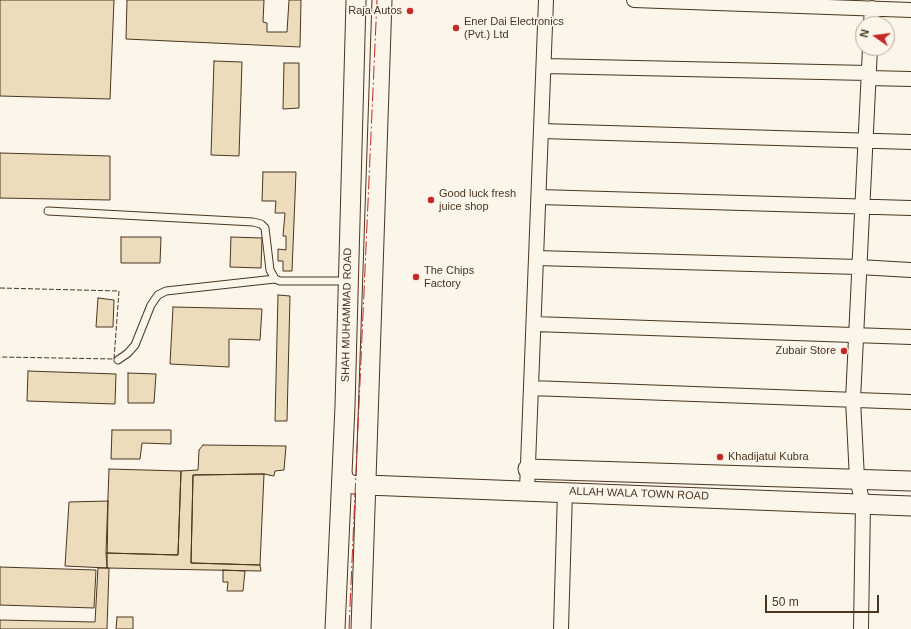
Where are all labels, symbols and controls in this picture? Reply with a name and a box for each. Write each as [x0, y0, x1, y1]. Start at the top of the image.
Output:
place label: Raja Autos [348, 4, 402, 18]
marker: Raja Autos [405, 6, 415, 16]
place label: Ener Dai Electronics (Pvt.) Ltd [464, 15, 564, 41]
north arrow [855, 16, 895, 56]
marker: Ener Dai Electronics (Pvt.) Ltd [451, 23, 461, 33]
text: N [858, 28, 871, 39]
place label: Good luck fresh juice shop [439, 187, 516, 213]
marker: Good luck fresh juice shop [426, 195, 436, 205]
street label: SHAH MUHAMMAD ROAD [339, 248, 355, 382]
place label: The Chips Factory [424, 264, 474, 290]
marker: The Chips Factory [411, 272, 421, 282]
place label: Zubair Store [775, 344, 836, 358]
marker: Zubair Store [839, 346, 849, 356]
place label: Khadijatul Kubra [728, 450, 809, 464]
marker: Khadijatul Kubra [715, 452, 725, 462]
street label: ALLAH WALA TOWN ROAD [569, 485, 709, 503]
scale bar [767, 587, 881, 613]
text: 50 m [772, 595, 799, 609]

